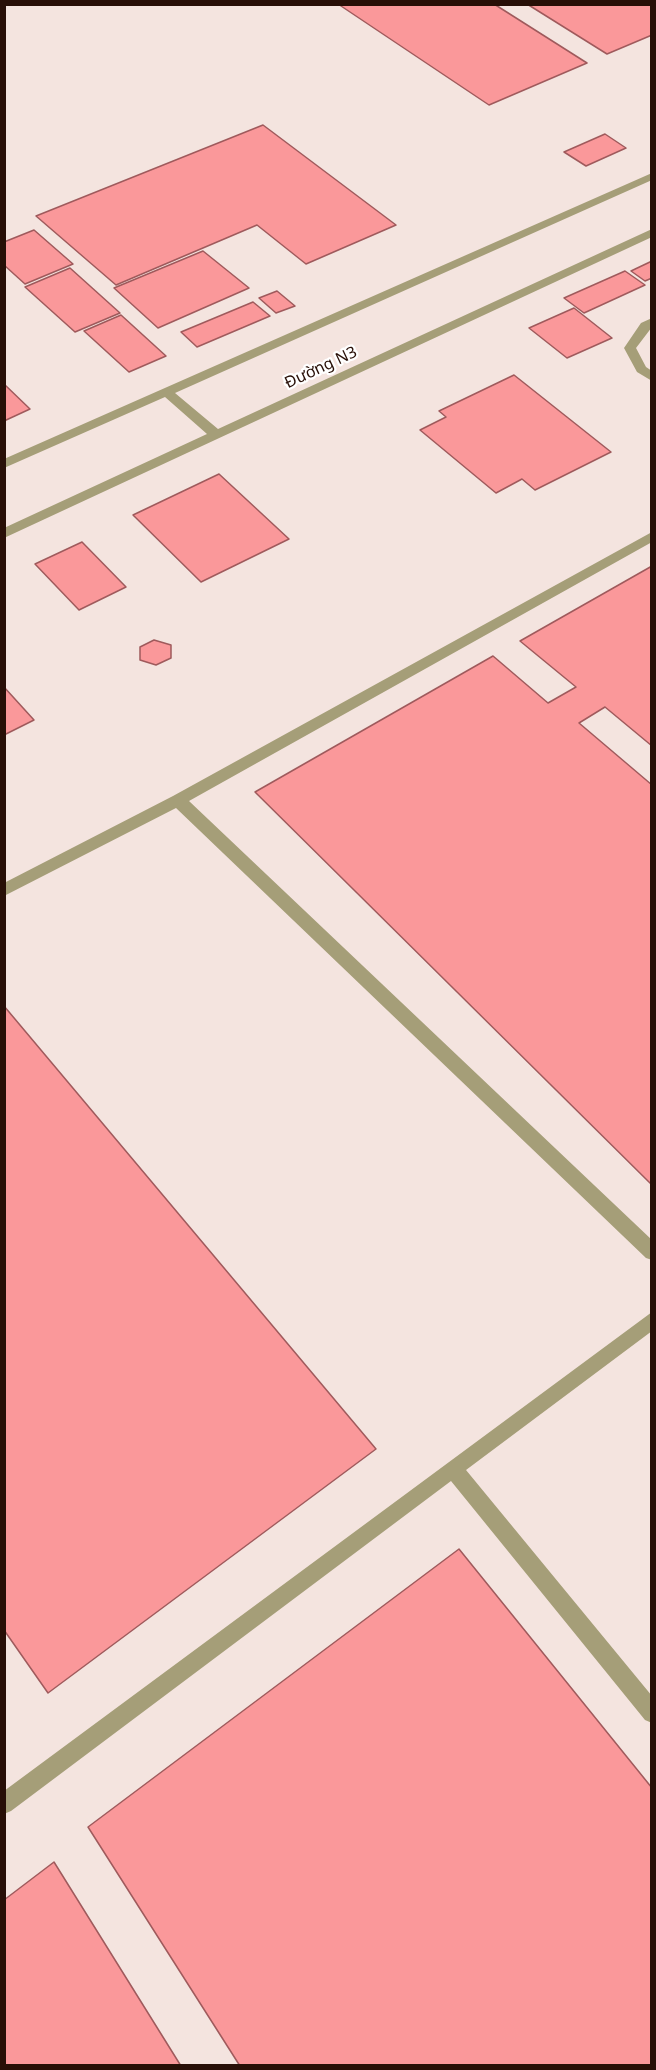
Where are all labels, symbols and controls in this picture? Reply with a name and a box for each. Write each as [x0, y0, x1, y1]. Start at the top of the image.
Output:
street label: Đường N3 [282, 343, 360, 393]

